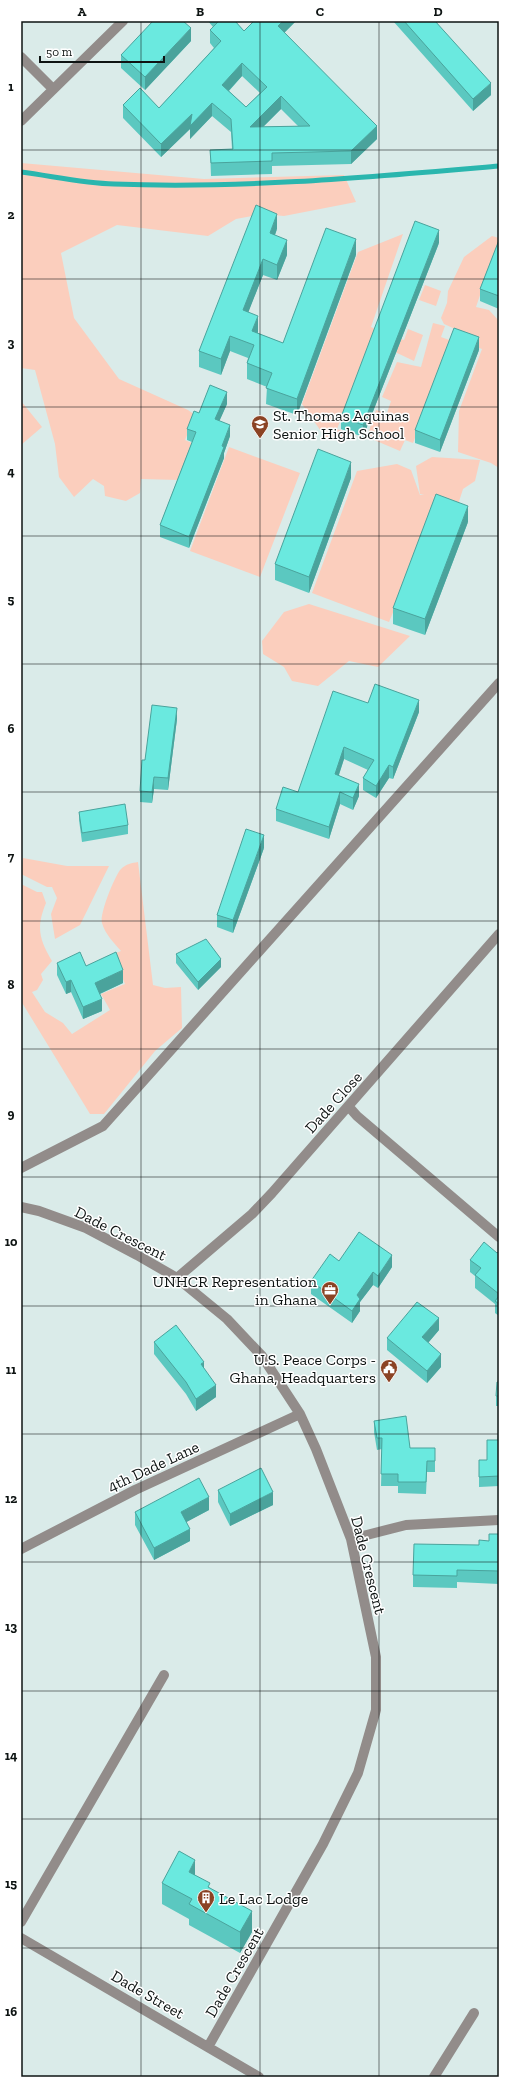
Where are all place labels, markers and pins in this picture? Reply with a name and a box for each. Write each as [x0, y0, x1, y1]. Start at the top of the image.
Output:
place label: St. Thomas Aquinas Senior High School [273, 406, 409, 443]
school or university icon: St. Thomas Aquinas Senior High School [250, 414, 270, 439]
place label: UNHCR Representation in Ghana [153, 1272, 318, 1309]
office icon: UNHCR Representation in Ghana [320, 1280, 340, 1305]
place label: U.S. Peace Corps - Ghana, Headquarters [230, 1350, 376, 1387]
public building icon: U.S. Peace Corps - Ghana, Headquarters [379, 1358, 399, 1383]
building icon: Le Lac Lodge [196, 1888, 216, 1913]
place label: Le Lac Lodge [219, 1889, 308, 1908]

